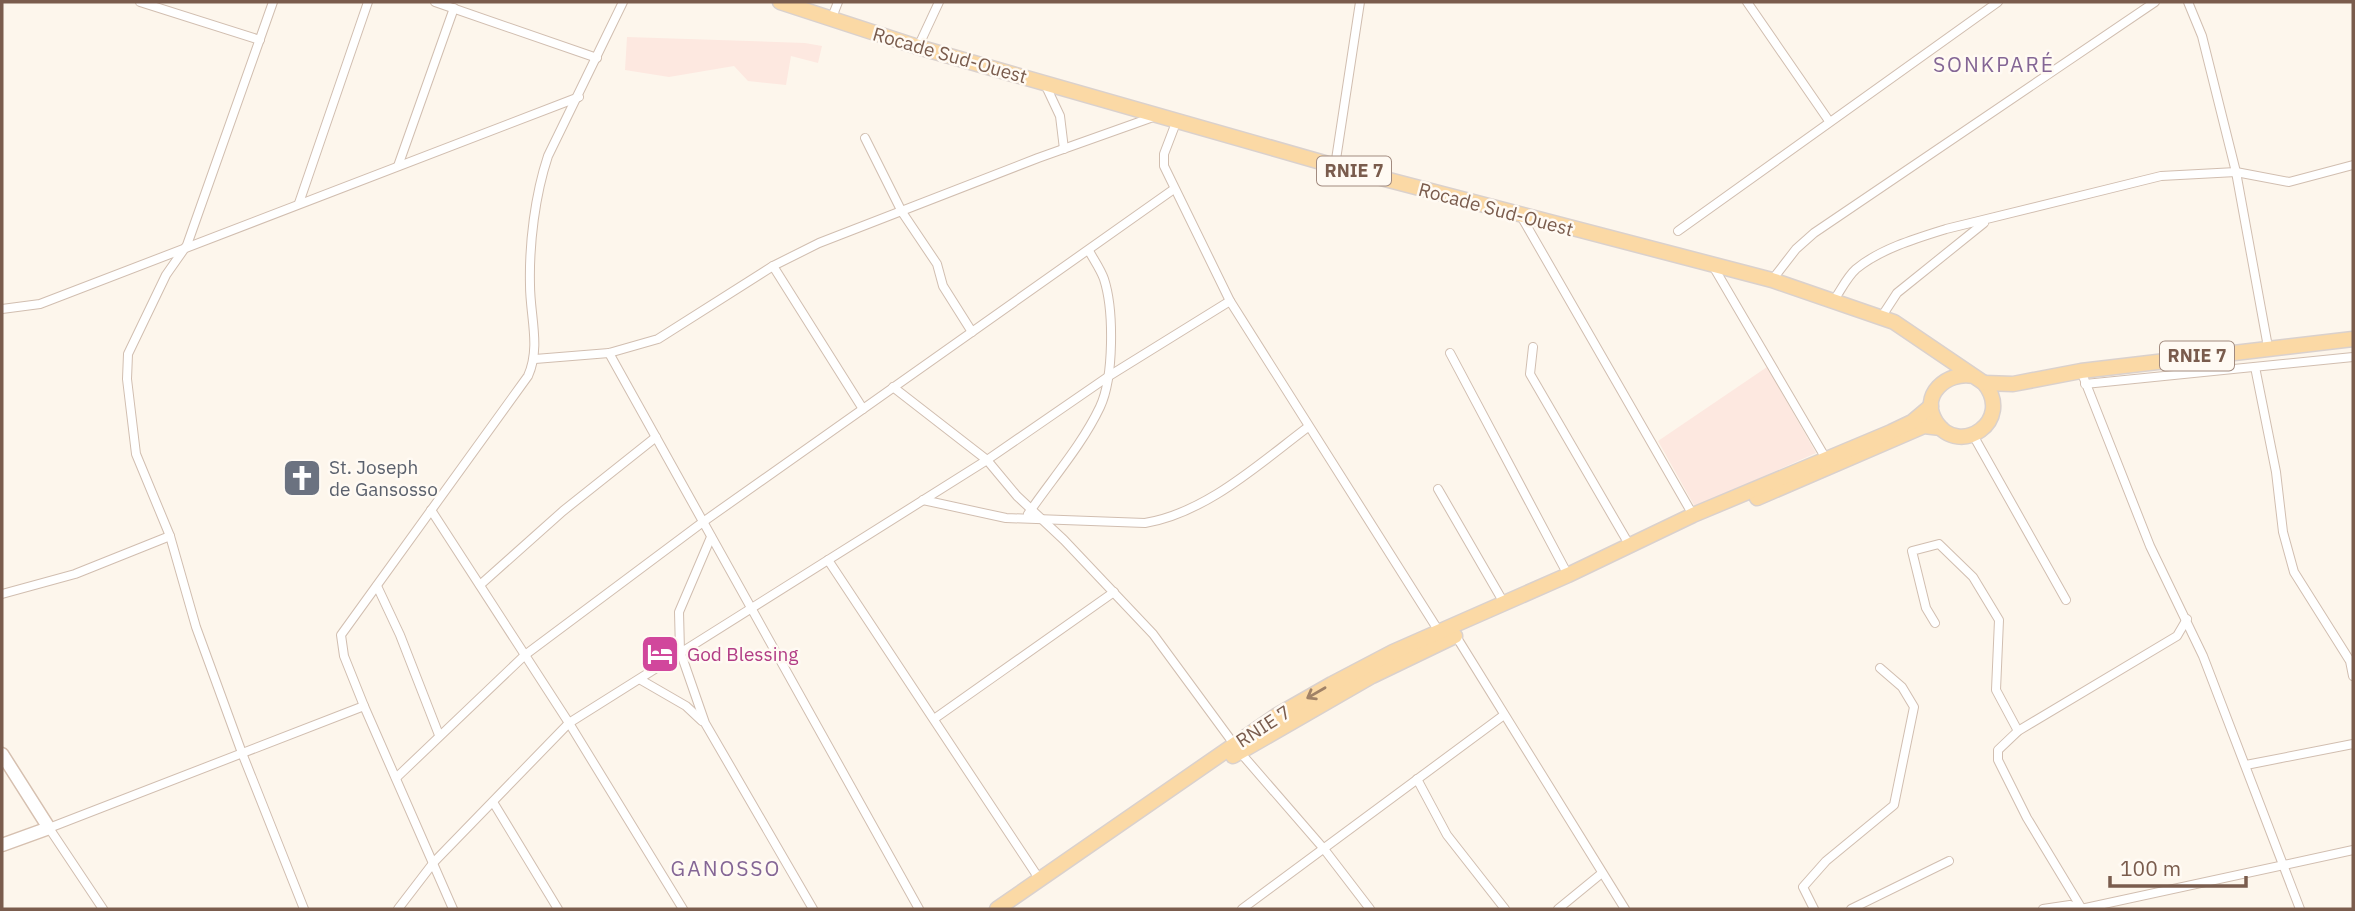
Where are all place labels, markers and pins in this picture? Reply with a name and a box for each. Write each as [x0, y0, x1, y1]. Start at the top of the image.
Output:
place label: St. Joseph de Gansosso [329, 455, 438, 501]
church icon: St. Joseph de Gansosso [281, 457, 323, 499]
hotel icon: God Blessing [639, 633, 681, 675]
place label: God Blessing [687, 642, 798, 666]

